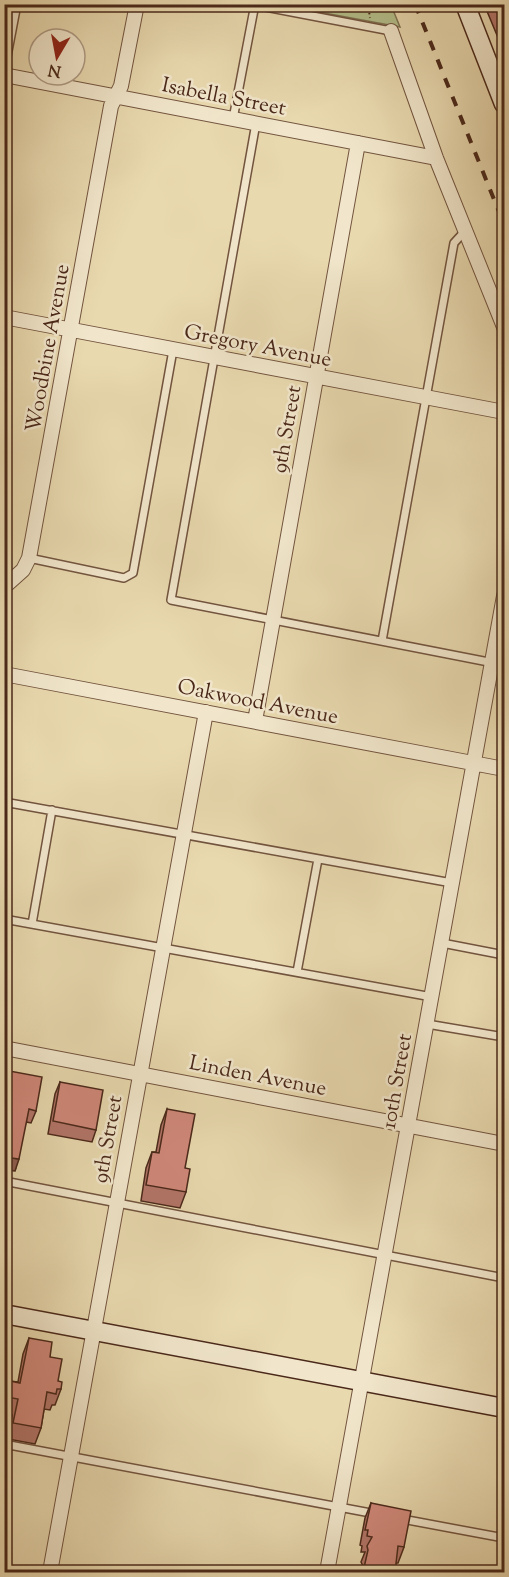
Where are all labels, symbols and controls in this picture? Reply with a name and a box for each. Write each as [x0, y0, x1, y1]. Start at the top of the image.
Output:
north arrow [27, 27, 87, 87]
text: N [46, 57, 63, 82]
street label: Isabella Street [159, 71, 288, 125]
street label: Woodbine Avenue [19, 262, 79, 435]
street label: Gregory Avenue [181, 318, 334, 376]
street label: 9th Street [266, 383, 310, 475]
street label: Oakwood Avenue [175, 673, 341, 733]
street label: 10th Street [375, 1031, 421, 1131]
street label: Linden Avenue [186, 1049, 329, 1105]
street label: 9th Street [87, 1093, 131, 1185]

